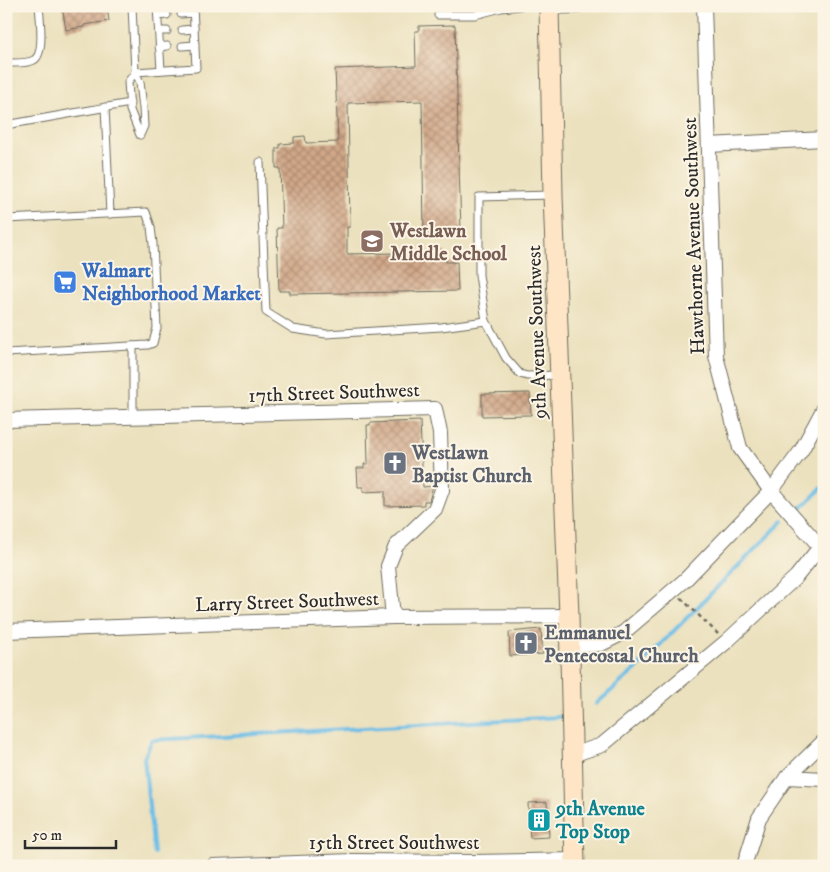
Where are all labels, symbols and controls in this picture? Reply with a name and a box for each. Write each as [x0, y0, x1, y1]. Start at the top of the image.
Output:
street label: Hawthorne Avenue Southwest [678, 117, 711, 355]
place label: Westlawn Middle School [389, 219, 508, 267]
school or university icon: Westlawn Middle School [359, 228, 385, 254]
street label: 9th Avenue Southwest [522, 245, 553, 420]
place label: Walmart Neighborhood Market [81, 259, 261, 307]
supermarket icon: Walmart Neighborhood Market [52, 269, 78, 295]
street label: 17th Street Southwest [248, 378, 420, 409]
place label: Westlawn Baptist Church [411, 441, 532, 489]
church icon: Westlawn Baptist Church [382, 450, 408, 476]
street label: Larry Street Southwest [195, 587, 379, 618]
place label: Emmanuel Pentecostal Church [544, 621, 699, 669]
church icon: Emmanuel Pentecostal Church [513, 630, 539, 656]
place label: 9th Avenue Top Stop [554, 797, 646, 845]
building icon: 9th Avenue Top Stop [526, 807, 552, 833]
scale bar [25, 817, 116, 849]
text: 50 m [32, 826, 62, 845]
street label: 15th Street Southwest [309, 831, 479, 856]

